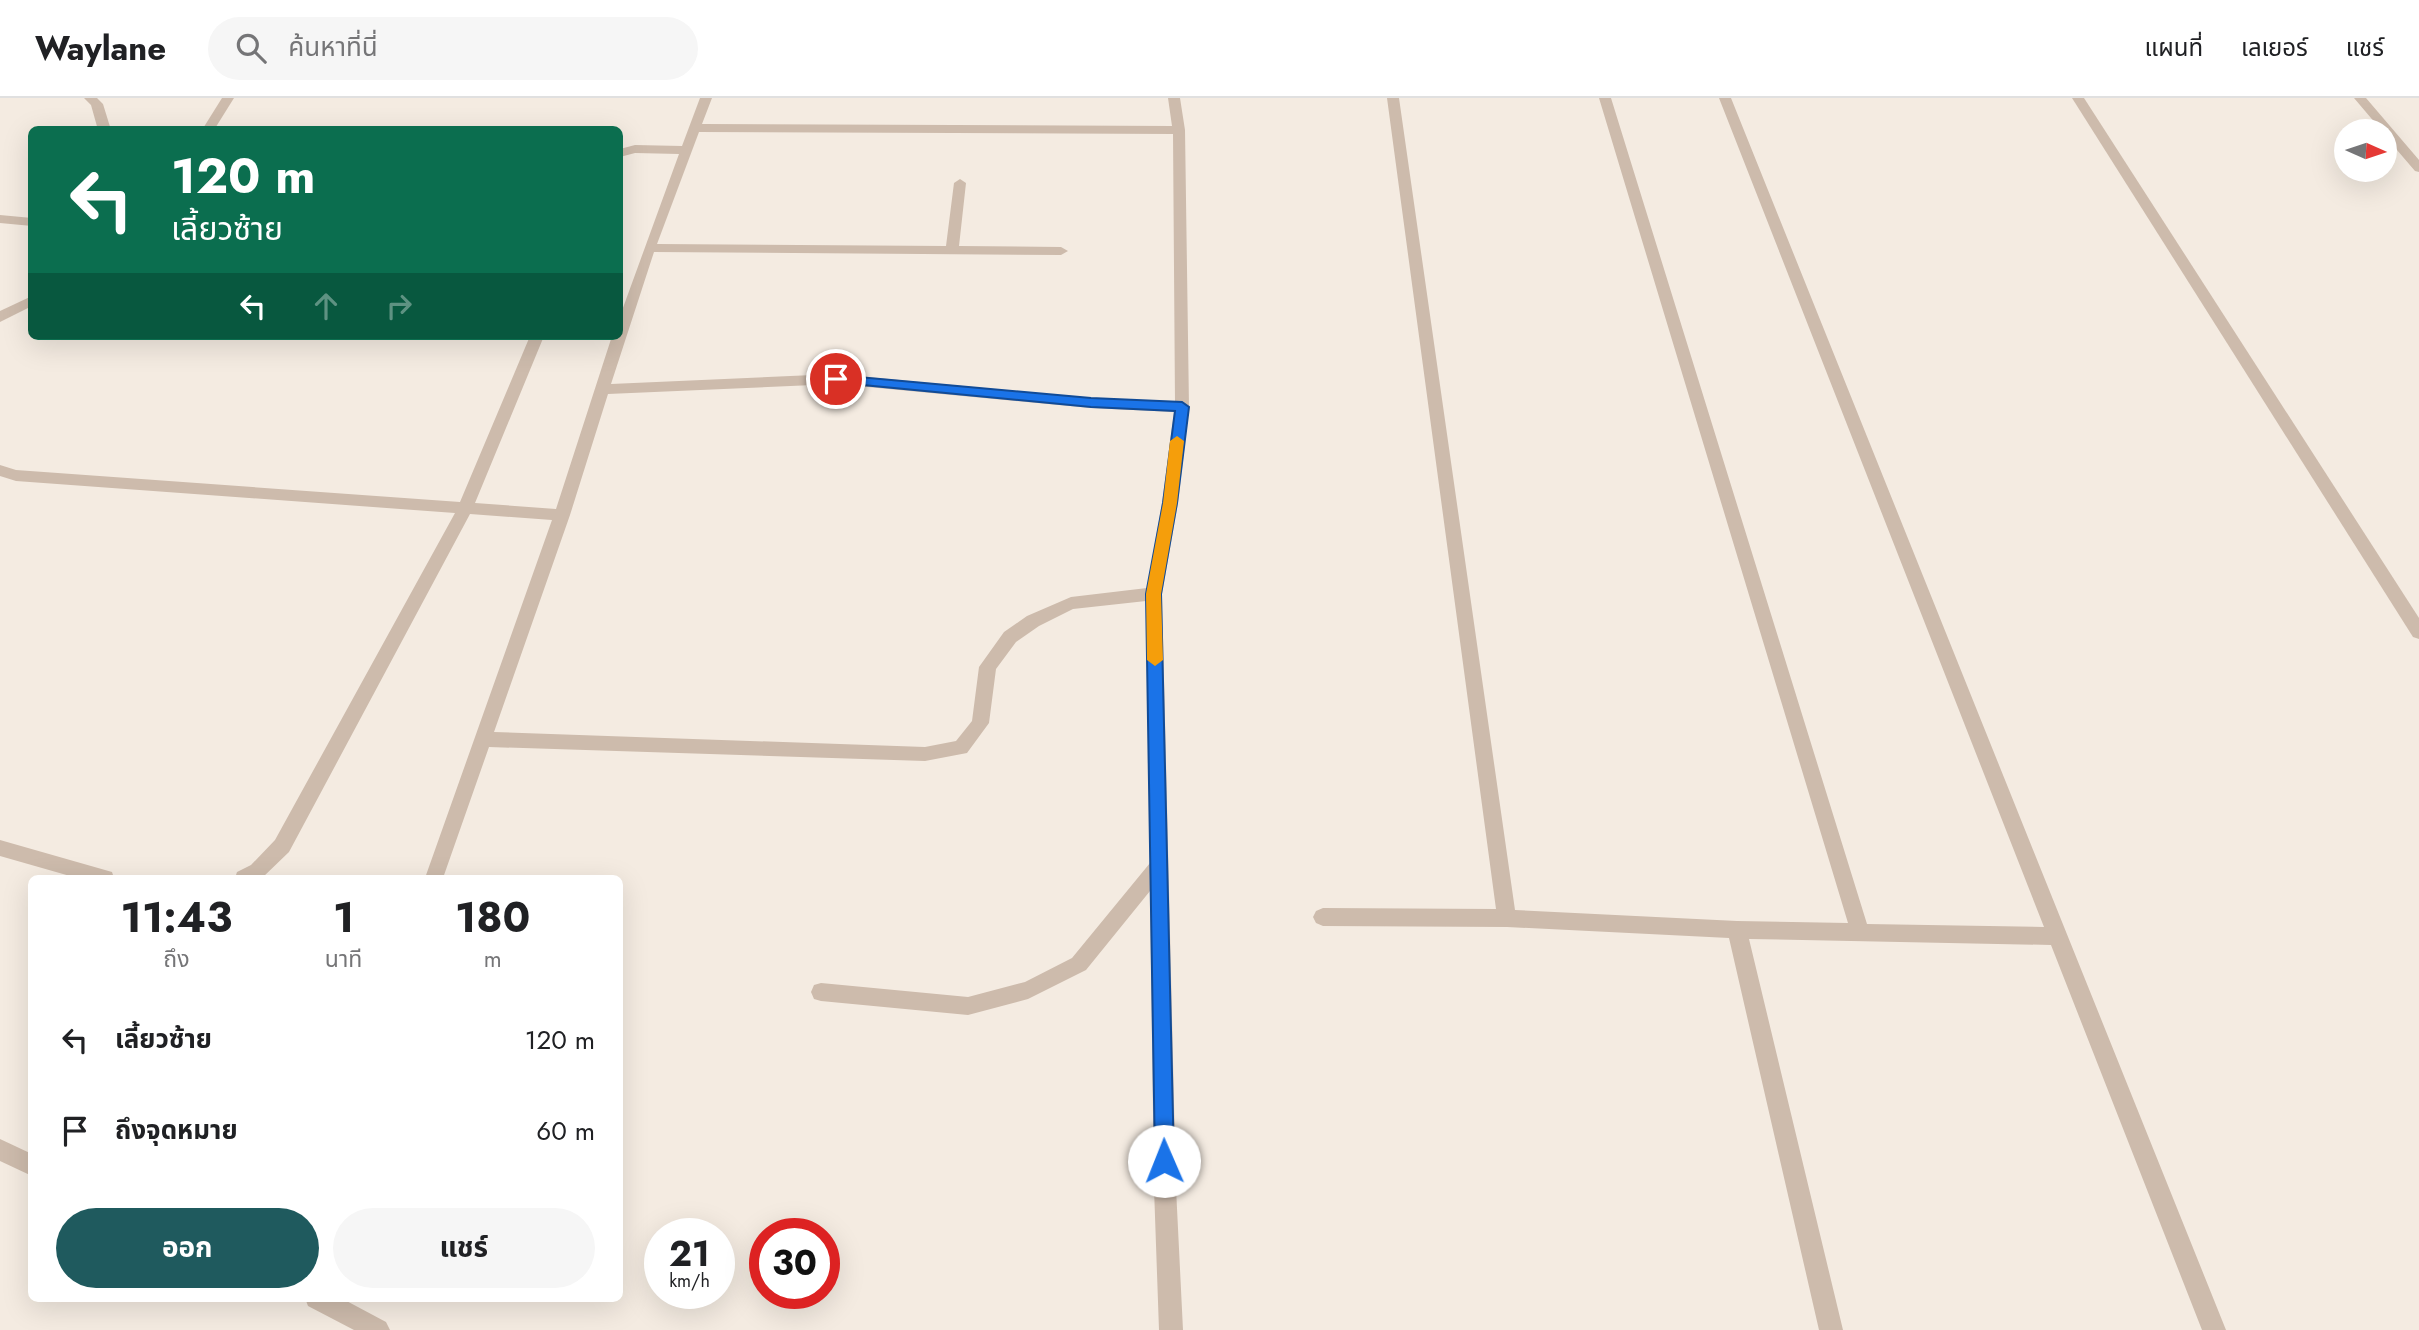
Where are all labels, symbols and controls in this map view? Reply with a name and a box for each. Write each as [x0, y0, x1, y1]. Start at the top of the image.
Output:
search box [208, 17, 698, 80]
text: Waylane [35, 25, 166, 72]
text: ค้นหาที่นี่ [288, 28, 378, 66]
icon: search [232, 29, 270, 67]
text: แผนที่ [2145, 30, 2203, 65]
text: เลเยอร์ [2241, 30, 2308, 65]
text: แชร์ [2346, 30, 2384, 65]
north arrow [2334, 119, 2398, 182]
map controls [2334, 119, 2397, 182]
text: 120 m [171, 141, 315, 211]
icon: left [56, 154, 147, 245]
text: เลี้ยวซ้าย [171, 206, 283, 252]
icon: left [234, 287, 272, 325]
icon: ahead [307, 287, 345, 325]
icon: right [380, 287, 418, 325]
pin [806, 349, 866, 409]
icon: arrive [817, 360, 855, 398]
text: 11:43 [121, 887, 232, 948]
text: 1 [333, 887, 354, 948]
text: 180 [455, 887, 530, 948]
text: ถึง [163, 942, 190, 976]
text: นาที [325, 942, 362, 976]
text: m [484, 942, 502, 976]
text: เลี้ยวซ้าย [115, 1020, 212, 1058]
icon: left [56, 1021, 94, 1059]
text: 120 m [525, 1021, 595, 1059]
text: ถึงจุดหมาย [115, 1111, 238, 1149]
icon: arrive [56, 1112, 94, 1150]
text: 60 m [536, 1112, 595, 1150]
position arrow [1127, 1124, 1201, 1198]
button: ออก [56, 1208, 319, 1288]
button: แชร์ [333, 1208, 595, 1288]
speed limit sign: 30 [749, 1218, 840, 1309]
text: 21 [669, 1229, 710, 1279]
text: km/h [669, 1268, 710, 1294]

